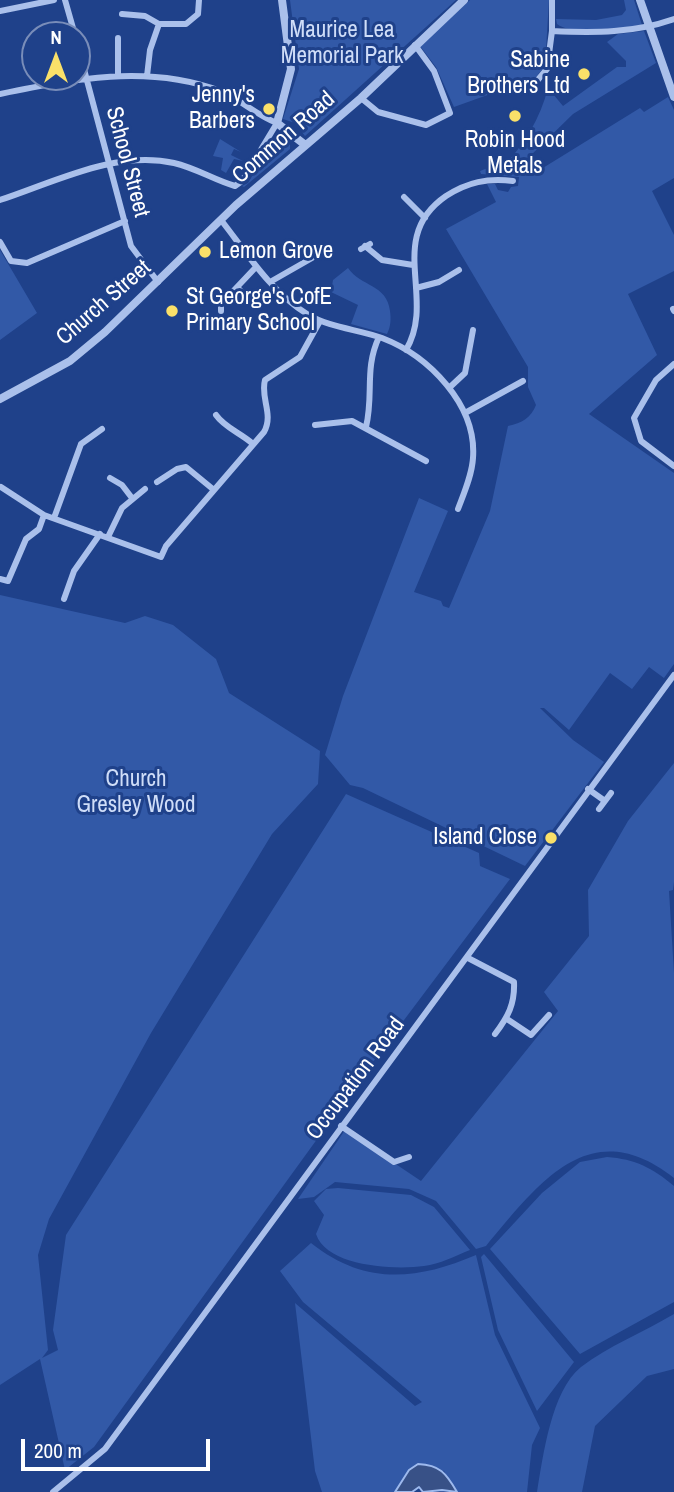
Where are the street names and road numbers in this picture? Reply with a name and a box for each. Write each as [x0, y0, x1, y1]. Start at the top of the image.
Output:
street label: Common Road [227, 86, 341, 190]
street label: School Street [99, 104, 155, 220]
street label: Church Street [51, 254, 157, 352]
street label: Occupation Road [301, 1012, 411, 1146]

